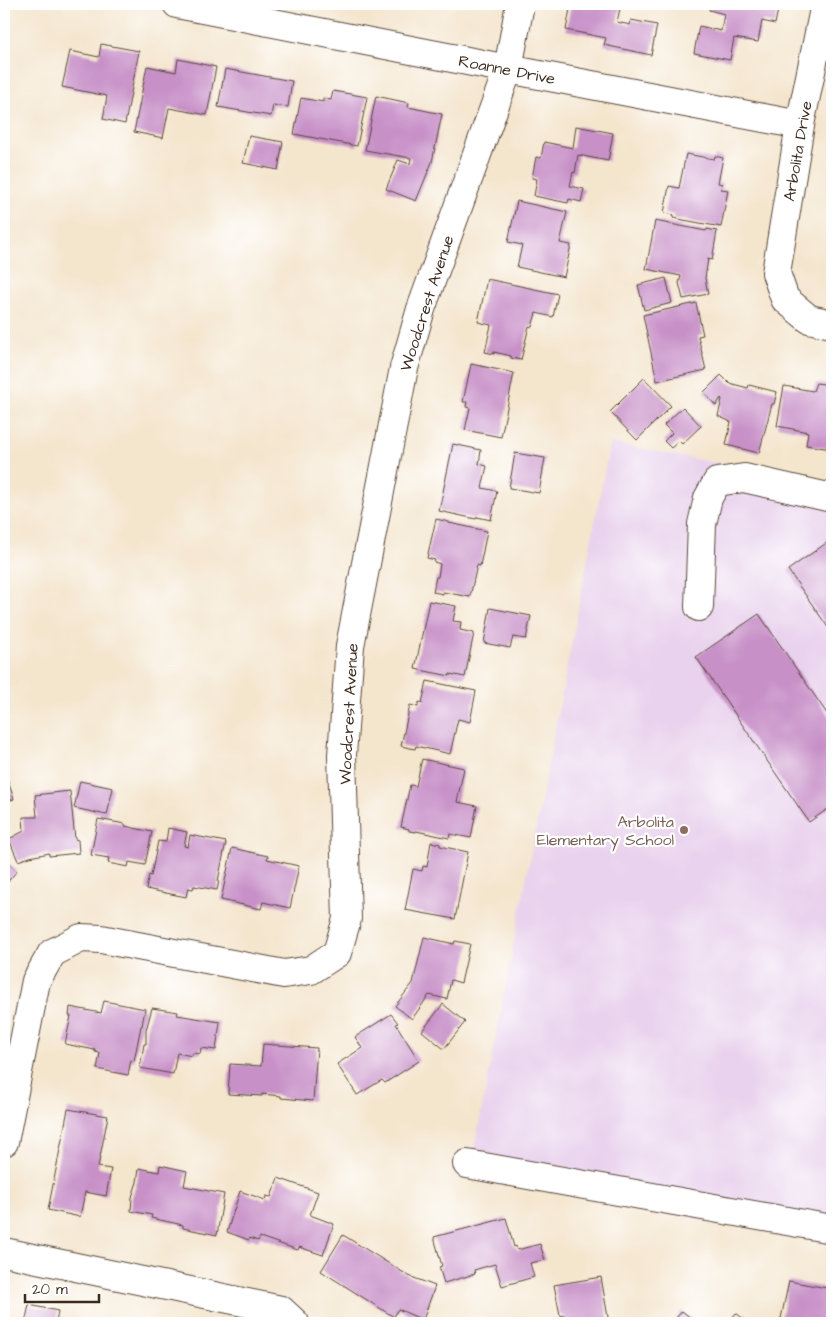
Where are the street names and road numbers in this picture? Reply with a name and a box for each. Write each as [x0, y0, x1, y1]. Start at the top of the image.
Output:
street label: Roanne Drive [457, 50, 557, 90]
street label: Arbolita Drive [778, 99, 818, 203]
street label: Woodcrest Avenue [395, 232, 459, 374]
street label: Woodcrest Avenue [334, 642, 364, 785]

